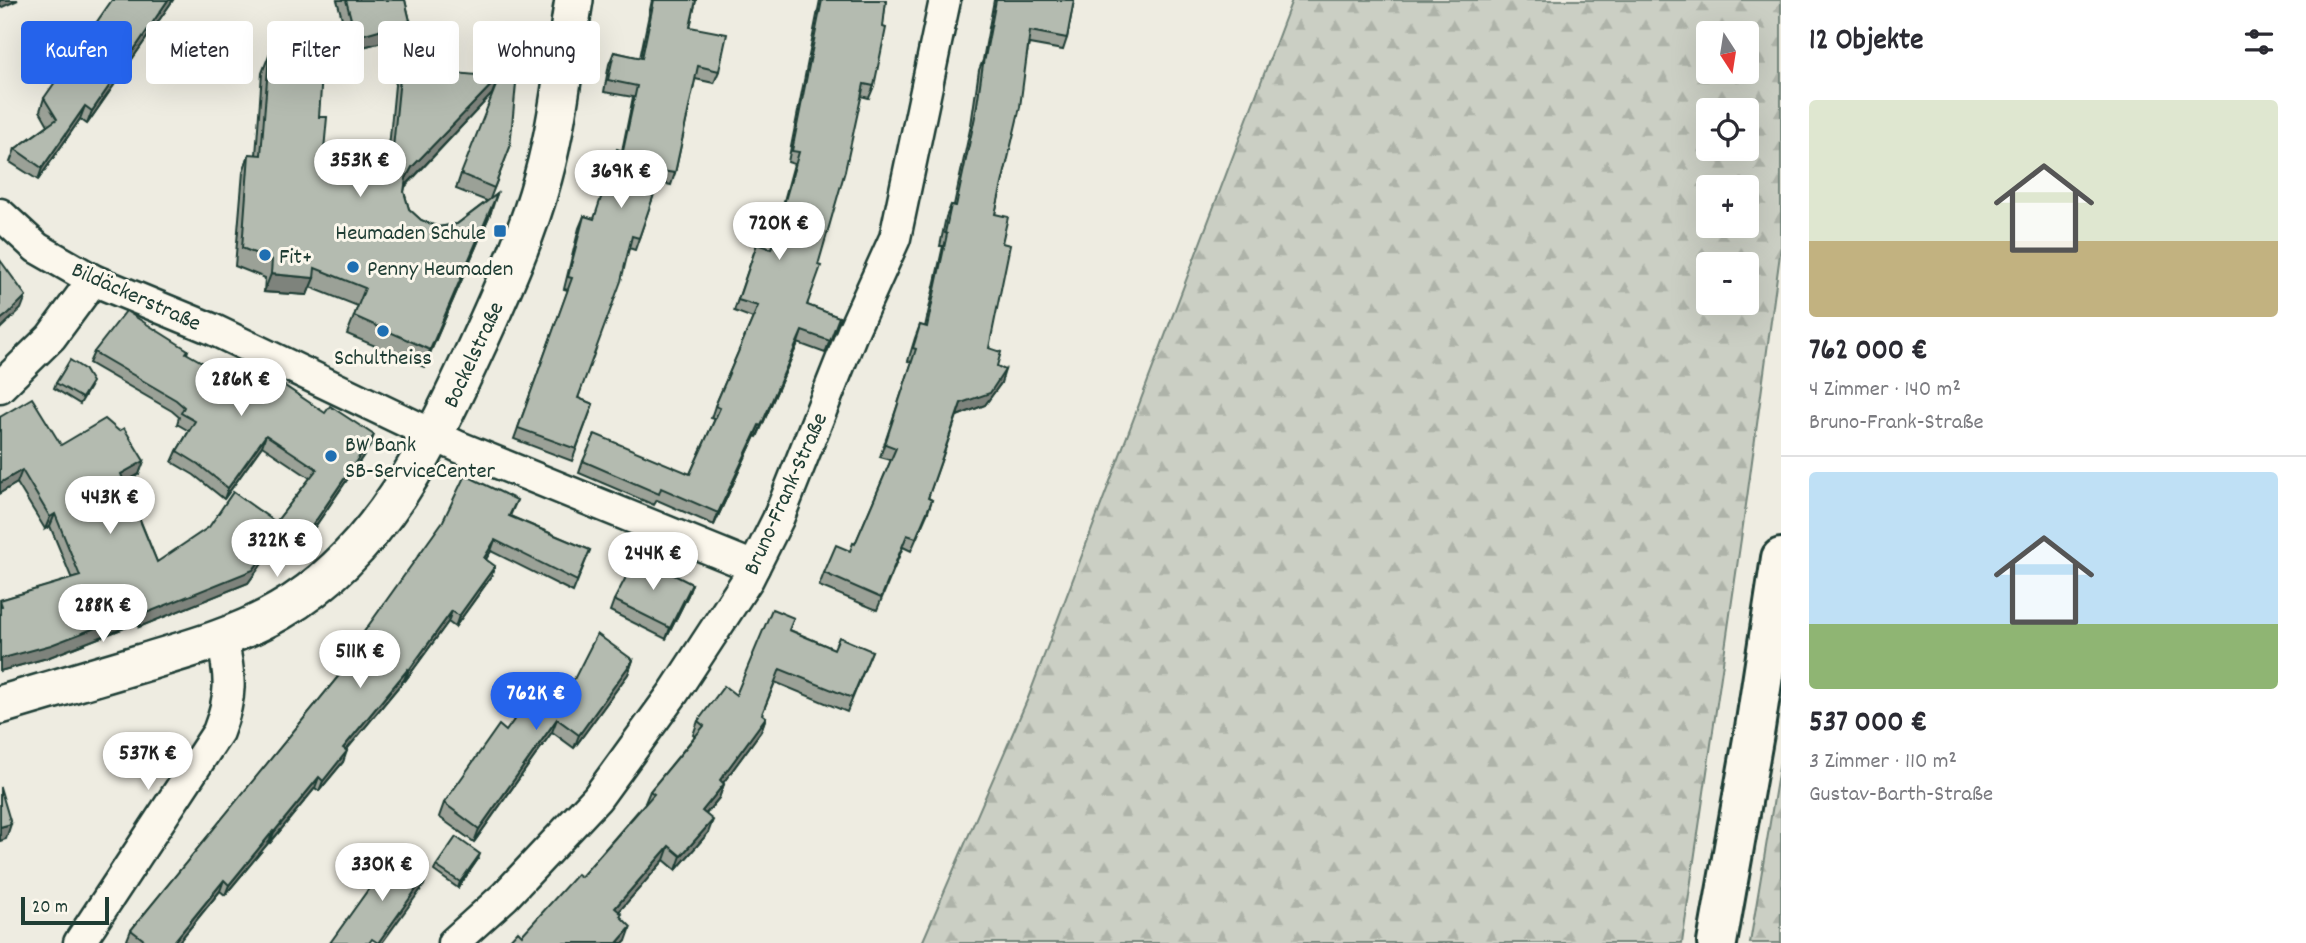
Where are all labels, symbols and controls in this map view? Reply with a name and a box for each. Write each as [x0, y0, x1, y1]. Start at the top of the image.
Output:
chip: Kaufen [21, 21, 132, 84]
chip: Mieten [146, 21, 253, 84]
chip: Filter [267, 21, 364, 84]
chip: Neu [378, 21, 459, 84]
chip: Wohnung [473, 21, 600, 84]
north arrow [1696, 21, 1759, 84]
map controls [1696, 21, 1759, 315]
text: 12 Objekte [1809, 21, 1923, 64]
icon: filters [2240, 23, 2278, 61]
button: locate [1696, 98, 1759, 161]
pin: 353K € [303, 140, 417, 199]
text: 353K € [330, 145, 390, 178]
icon: home [1981, 145, 2107, 271]
pin: 369K € [564, 150, 678, 210]
text: 369K € [591, 156, 651, 189]
button: + [1696, 175, 1759, 238]
pin: 720K € [722, 202, 836, 262]
text: 720K € [749, 208, 809, 241]
place label: Heumaden Schule [335, 218, 486, 251]
marker: Heumaden Schule [492, 223, 508, 239]
place label: Fit+ [279, 242, 312, 275]
marker: Fit+ [257, 247, 273, 263]
button: − [1696, 252, 1759, 315]
place label: Penny Heumaden [367, 254, 513, 287]
street label: Bildäckerstraße [66, 255, 206, 341]
marker: Penny Heumaden [345, 259, 361, 275]
street label: Bockelstraße [436, 297, 514, 414]
marker: Schultheiss [375, 323, 391, 339]
text: 762 000 € [1809, 331, 1928, 374]
place label: Schultheiss [334, 343, 432, 376]
pin: 286K € [184, 358, 298, 418]
text: 286K € [211, 364, 271, 397]
text: 4 Zimmer · 140 m² [1809, 374, 1961, 407]
text: Bruno-Frank-Straße [1809, 407, 1984, 440]
street label: Bruno-Frank-Straße [737, 408, 838, 581]
place label: BW Bank SB-ServiceCenter [345, 430, 496, 489]
marker: BW Bank SB-ServiceCenter [323, 448, 339, 464]
pin: 443K € [53, 476, 167, 536]
text: 443K € [81, 482, 139, 515]
icon: home [1981, 517, 2107, 643]
pin: 322K € [220, 520, 334, 579]
text: 322K € [247, 525, 307, 558]
pin: 244K € [596, 532, 710, 592]
text: 244K € [624, 538, 682, 571]
pin: 288K € [46, 584, 160, 644]
text: 288K € [74, 590, 132, 623]
pin: 511K € [303, 630, 417, 690]
text: 511K € [335, 636, 385, 669]
pin: 762K € [479, 672, 593, 732]
text: 762K € [507, 678, 565, 711]
text: 537 000 € [1809, 703, 1927, 746]
pin: 537K € [91, 732, 205, 792]
text: 537K € [119, 738, 177, 771]
text: 3 Zimmer · 110 m² [1809, 746, 1957, 779]
text: Gustav-Barth-Straße [1809, 779, 1993, 812]
pin: 330K € [325, 844, 439, 903]
text: 330K € [351, 849, 413, 882]
scale bar [21, 894, 108, 926]
text: 20 m [32, 895, 68, 922]

